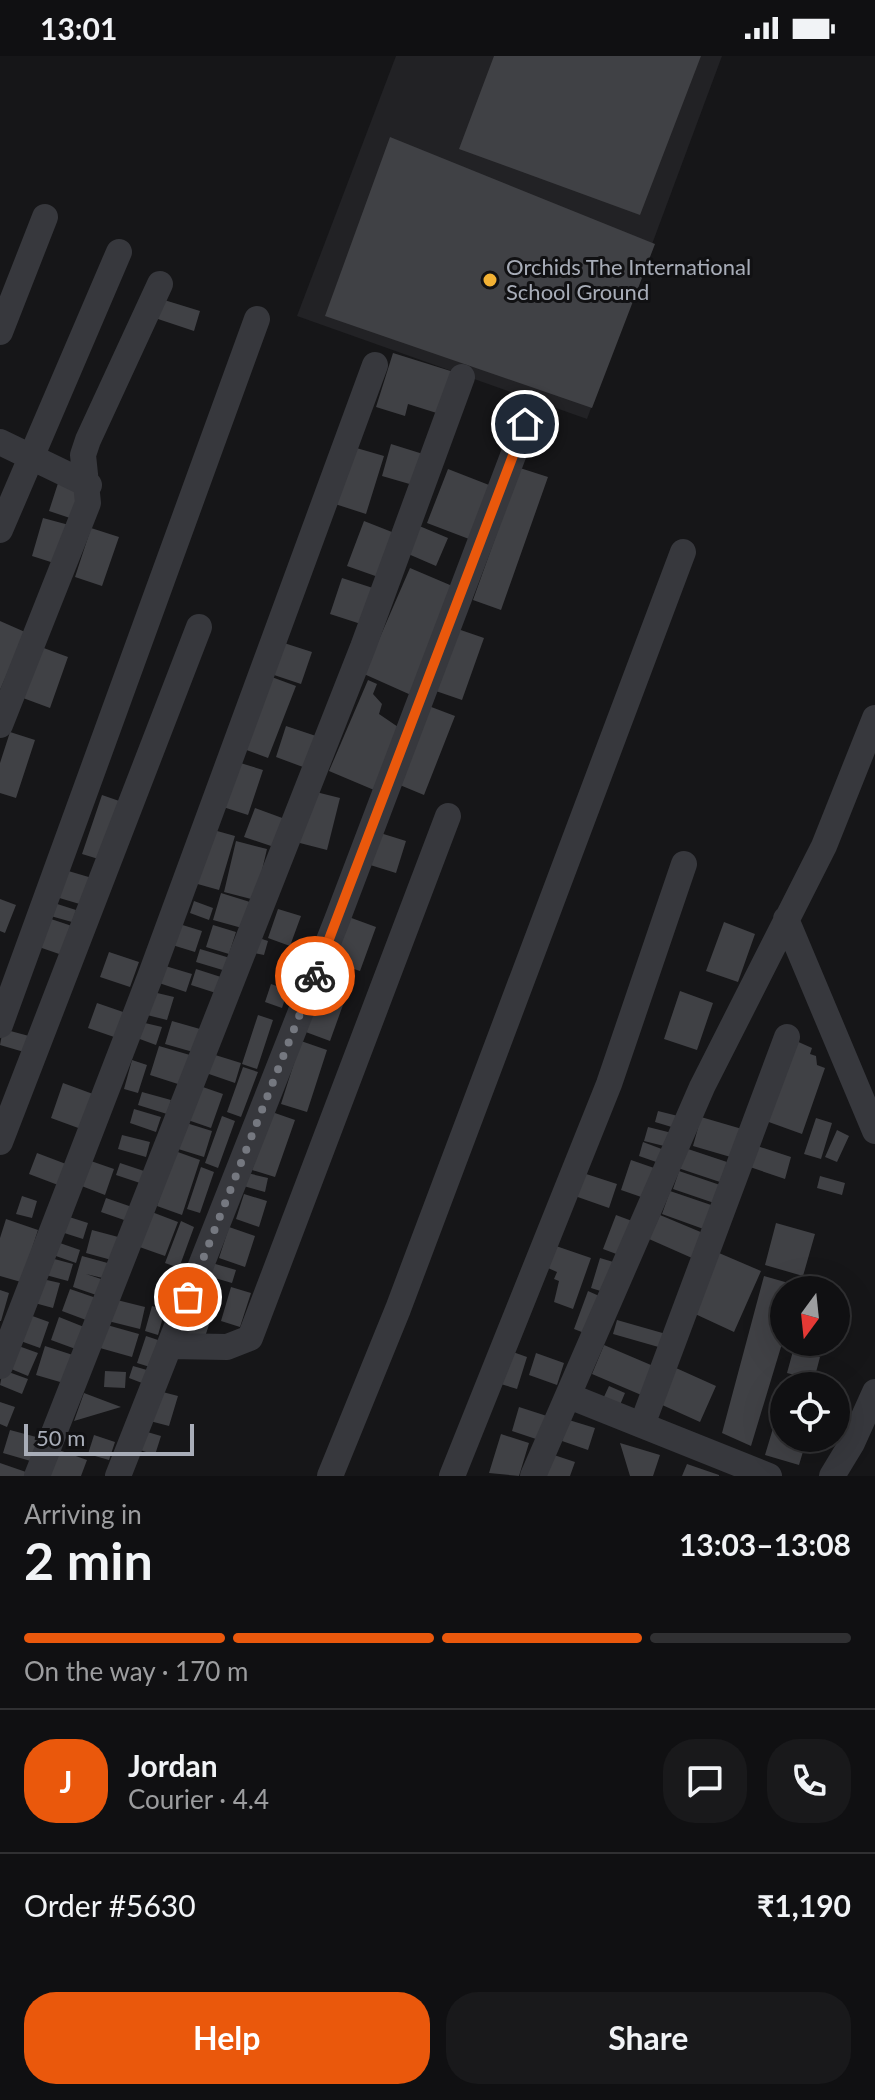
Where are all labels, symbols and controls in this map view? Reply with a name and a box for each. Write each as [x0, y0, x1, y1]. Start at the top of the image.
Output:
text: 13:01 [40, 10, 117, 46]
place label: Orchids The International School Ground [506, 253, 751, 305]
marker: Orchids The International School Ground [481, 271, 499, 289]
pin [491, 390, 559, 458]
icon: home [503, 402, 547, 446]
courier [275, 936, 355, 1016]
icon: bike [293, 954, 337, 998]
pin [154, 1263, 222, 1331]
icon: bag [166, 1275, 210, 1319]
north arrow [770, 1276, 850, 1356]
map controls [770, 1276, 850, 1452]
button: locate [770, 1372, 850, 1452]
scale bar [24, 1420, 194, 1456]
text: 50 m [36, 1424, 85, 1451]
text: Arriving in [24, 1498, 142, 1530]
text: 13:03–13:08 [679, 1526, 851, 1562]
text: 2 min [24, 1529, 153, 1591]
text: On the way · 170 m [24, 1655, 248, 1687]
button: chat [663, 1739, 747, 1823]
button: phone [767, 1739, 851, 1823]
text: Jordan [128, 1747, 218, 1783]
text: J [60, 1763, 72, 1799]
text: Courier · 4.4 [128, 1783, 269, 1815]
text: Order #5630 [24, 1887, 196, 1923]
text: ₹1,190 [757, 1887, 851, 1923]
button: Help [24, 1992, 430, 2084]
button: Share [446, 1992, 851, 2084]

